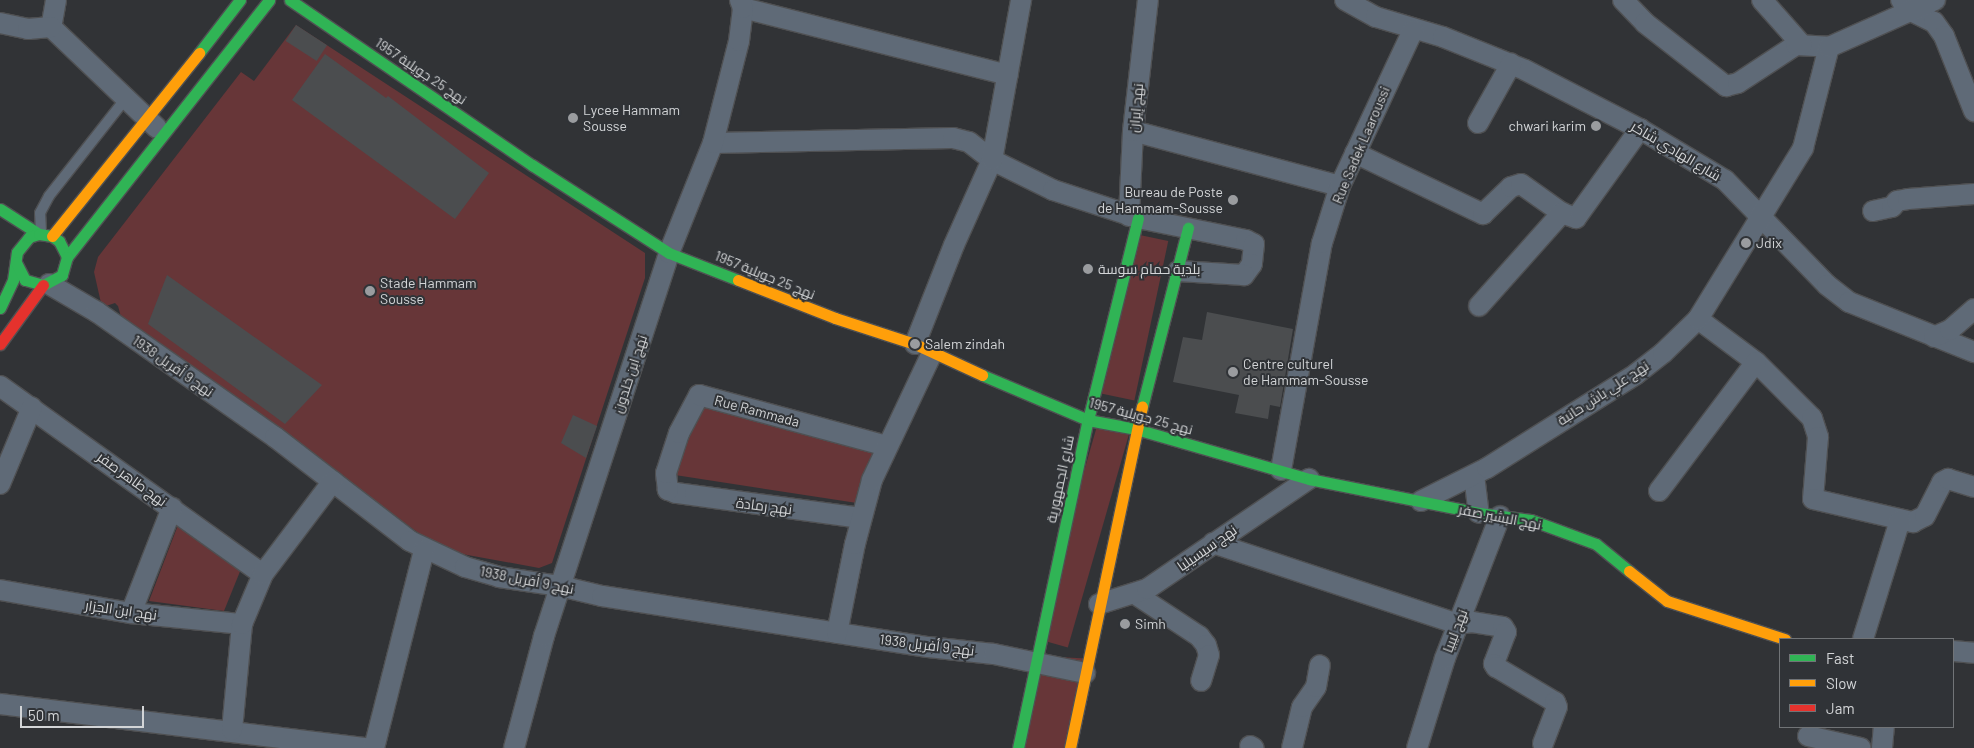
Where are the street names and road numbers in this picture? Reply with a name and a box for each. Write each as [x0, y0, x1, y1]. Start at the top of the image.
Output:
street label: نهج 25 جويلية 1957 [372, 34, 470, 108]
street label: نهج إيران [1125, 83, 1147, 133]
street label: Rue Sadek Laaroussi [1329, 84, 1393, 206]
street label: شارع الهادي شاكر [1628, 118, 1724, 184]
street label: نهج 25 جويلية 1957 [712, 247, 818, 303]
street label: نهج 9 أفريل 1938 [129, 332, 217, 400]
street label: نهج ابن خلدون [609, 333, 651, 415]
street label: نهج علي باش حانبة [1554, 357, 1652, 429]
street label: Rue Rammada [713, 392, 801, 430]
street label: نهج 25 جويلية 1957 [1087, 394, 1195, 438]
street label: شارع الجمهورية [1042, 434, 1078, 524]
street label: نهج طاهر صفر [94, 448, 170, 510]
street label: نهج رمادة [735, 494, 793, 518]
street label: نهج البشير صفر [1457, 501, 1543, 533]
street label: نهج سيسيليا [1174, 521, 1240, 575]
street label: نهج 9 أفريل 1938 [479, 563, 575, 597]
street label: نهج ابن الجزار [84, 597, 158, 623]
street label: نهج ليبيا [1439, 607, 1471, 655]
street label: نهج 9 أفريل 1938 [879, 631, 975, 659]

